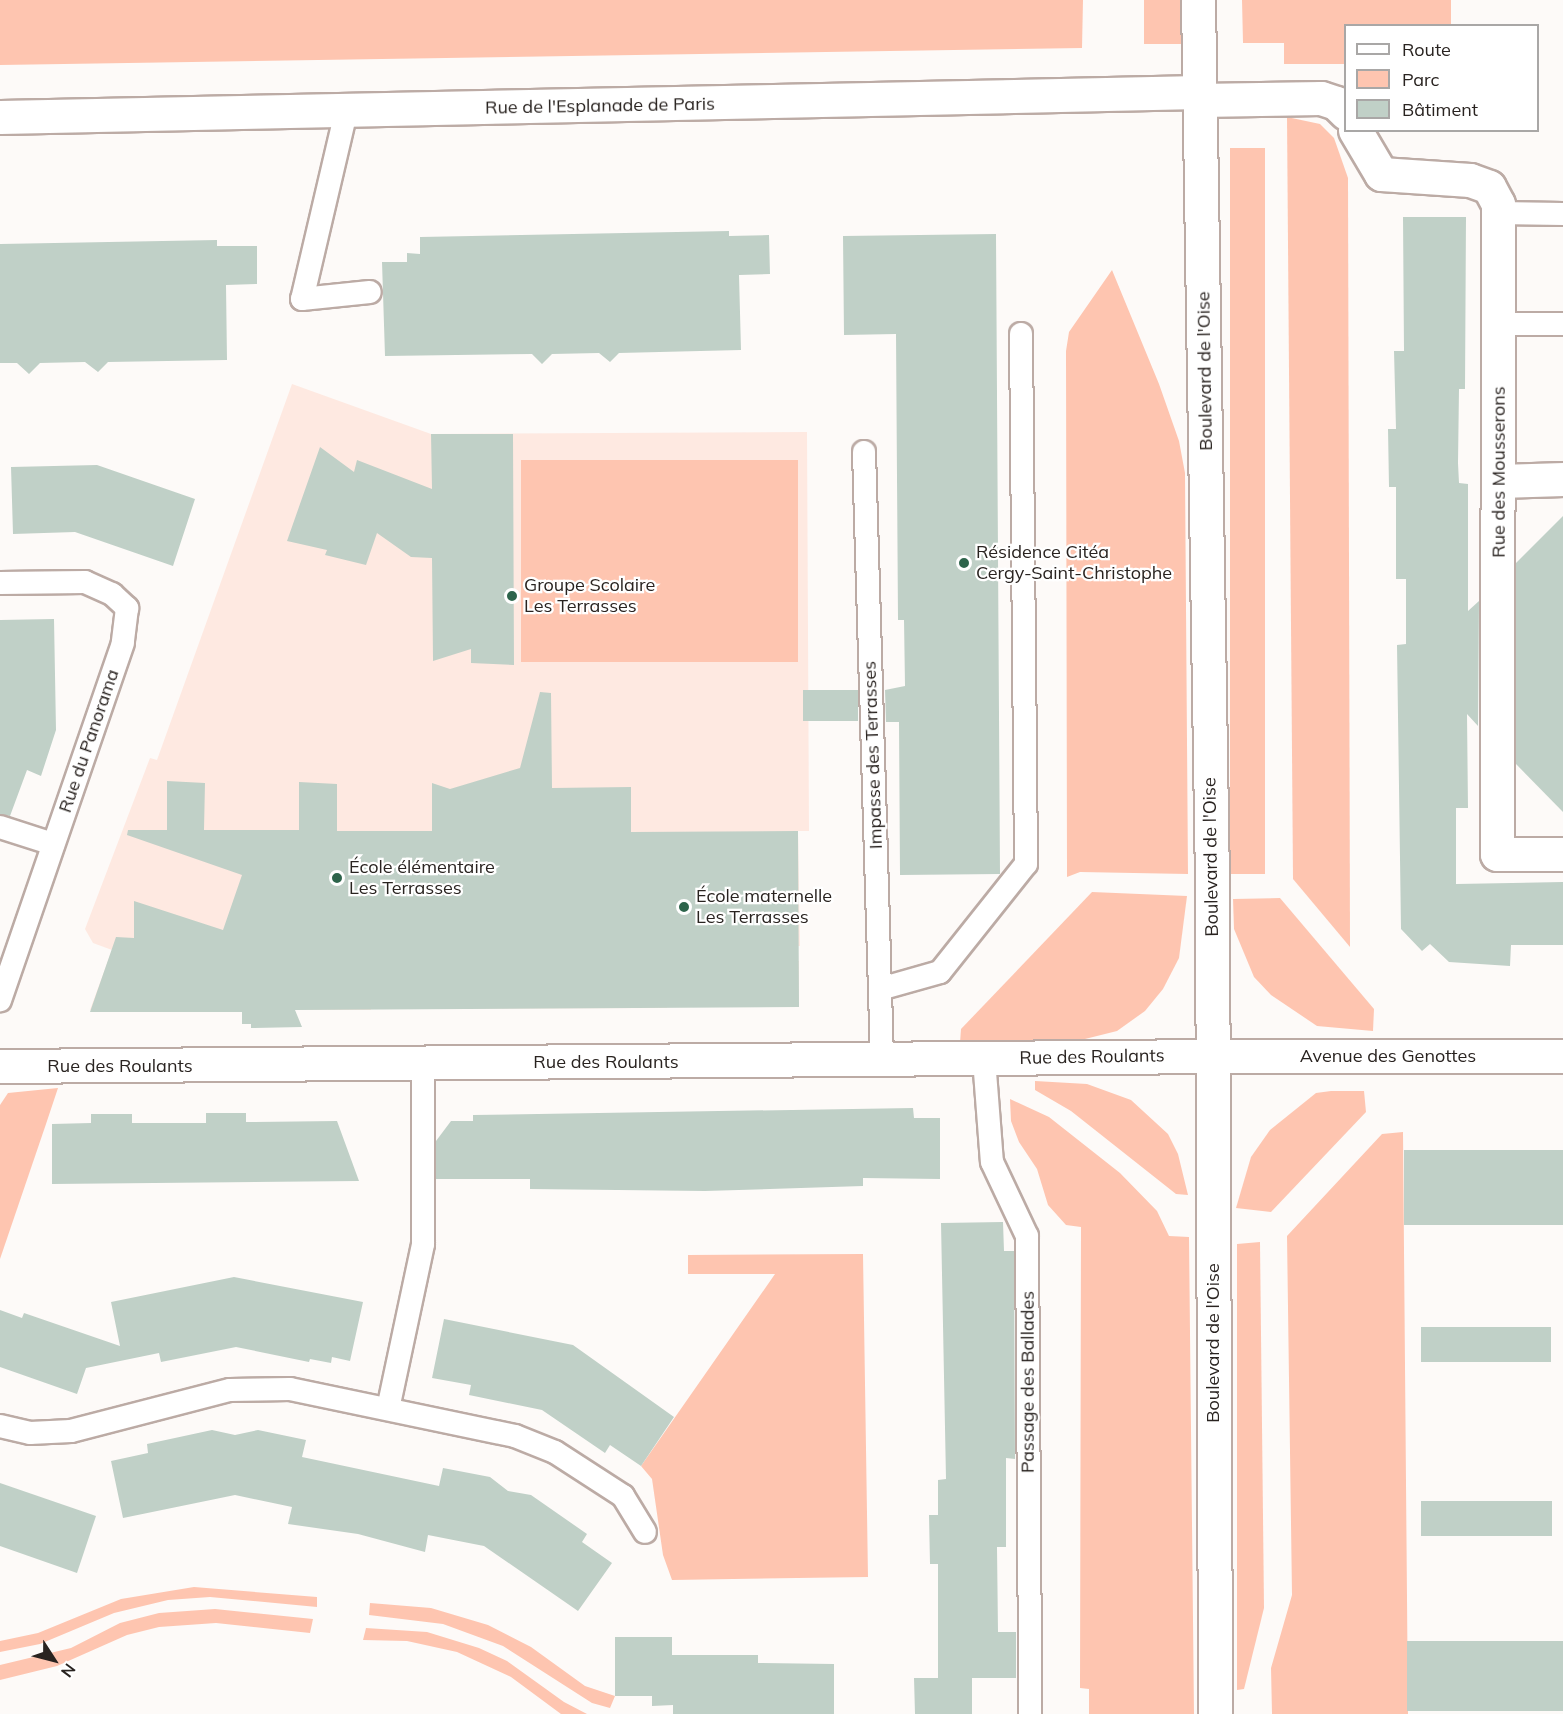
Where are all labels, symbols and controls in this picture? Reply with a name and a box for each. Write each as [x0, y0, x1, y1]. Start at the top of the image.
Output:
legend [1344, 24, 1539, 132]
text: Route [1402, 38, 1451, 61]
text: Parc [1402, 68, 1439, 91]
street label: Rue de l'Esplanade de Paris [485, 93, 715, 119]
text: Bâtiment [1402, 98, 1478, 121]
street label: Boulevard de l'Oise [1193, 291, 1217, 451]
street label: Rue des Mousserons [1488, 386, 1510, 558]
place label: Résidence Citéa Cergy-Saint-Christophe [976, 542, 1172, 584]
marker: Résidence Citéa Cergy-Saint-Christophe [957, 556, 971, 570]
place label: Groupe Scolaire Les Terrasses [524, 575, 655, 618]
marker: Groupe Scolaire Les Terrasses [505, 589, 519, 603]
street label: Impasse des Terrasses [859, 661, 887, 849]
street label: Rue du Panorama [54, 667, 124, 815]
street label: Boulevard de l'Oise [1199, 777, 1223, 937]
place label: École élémentaire Les Terrasses [349, 857, 495, 900]
marker: École élémentaire Les Terrasses [330, 871, 344, 885]
place label: École maternelle Les Terrasses [696, 886, 832, 928]
marker: École maternelle Les Terrasses [677, 900, 691, 914]
street label: Rue des Roulants [1019, 1045, 1165, 1069]
street label: Avenue des Genottes [1300, 1045, 1476, 1067]
street label: Rue des Roulants [533, 1051, 679, 1073]
street label: Rue des Roulants [47, 1055, 193, 1077]
street label: Boulevard de l'Oise [1202, 1263, 1224, 1423]
street label: Passage des Ballades [1017, 1291, 1039, 1473]
north arrow [24, 1630, 84, 1690]
text: N [57, 1660, 80, 1681]

